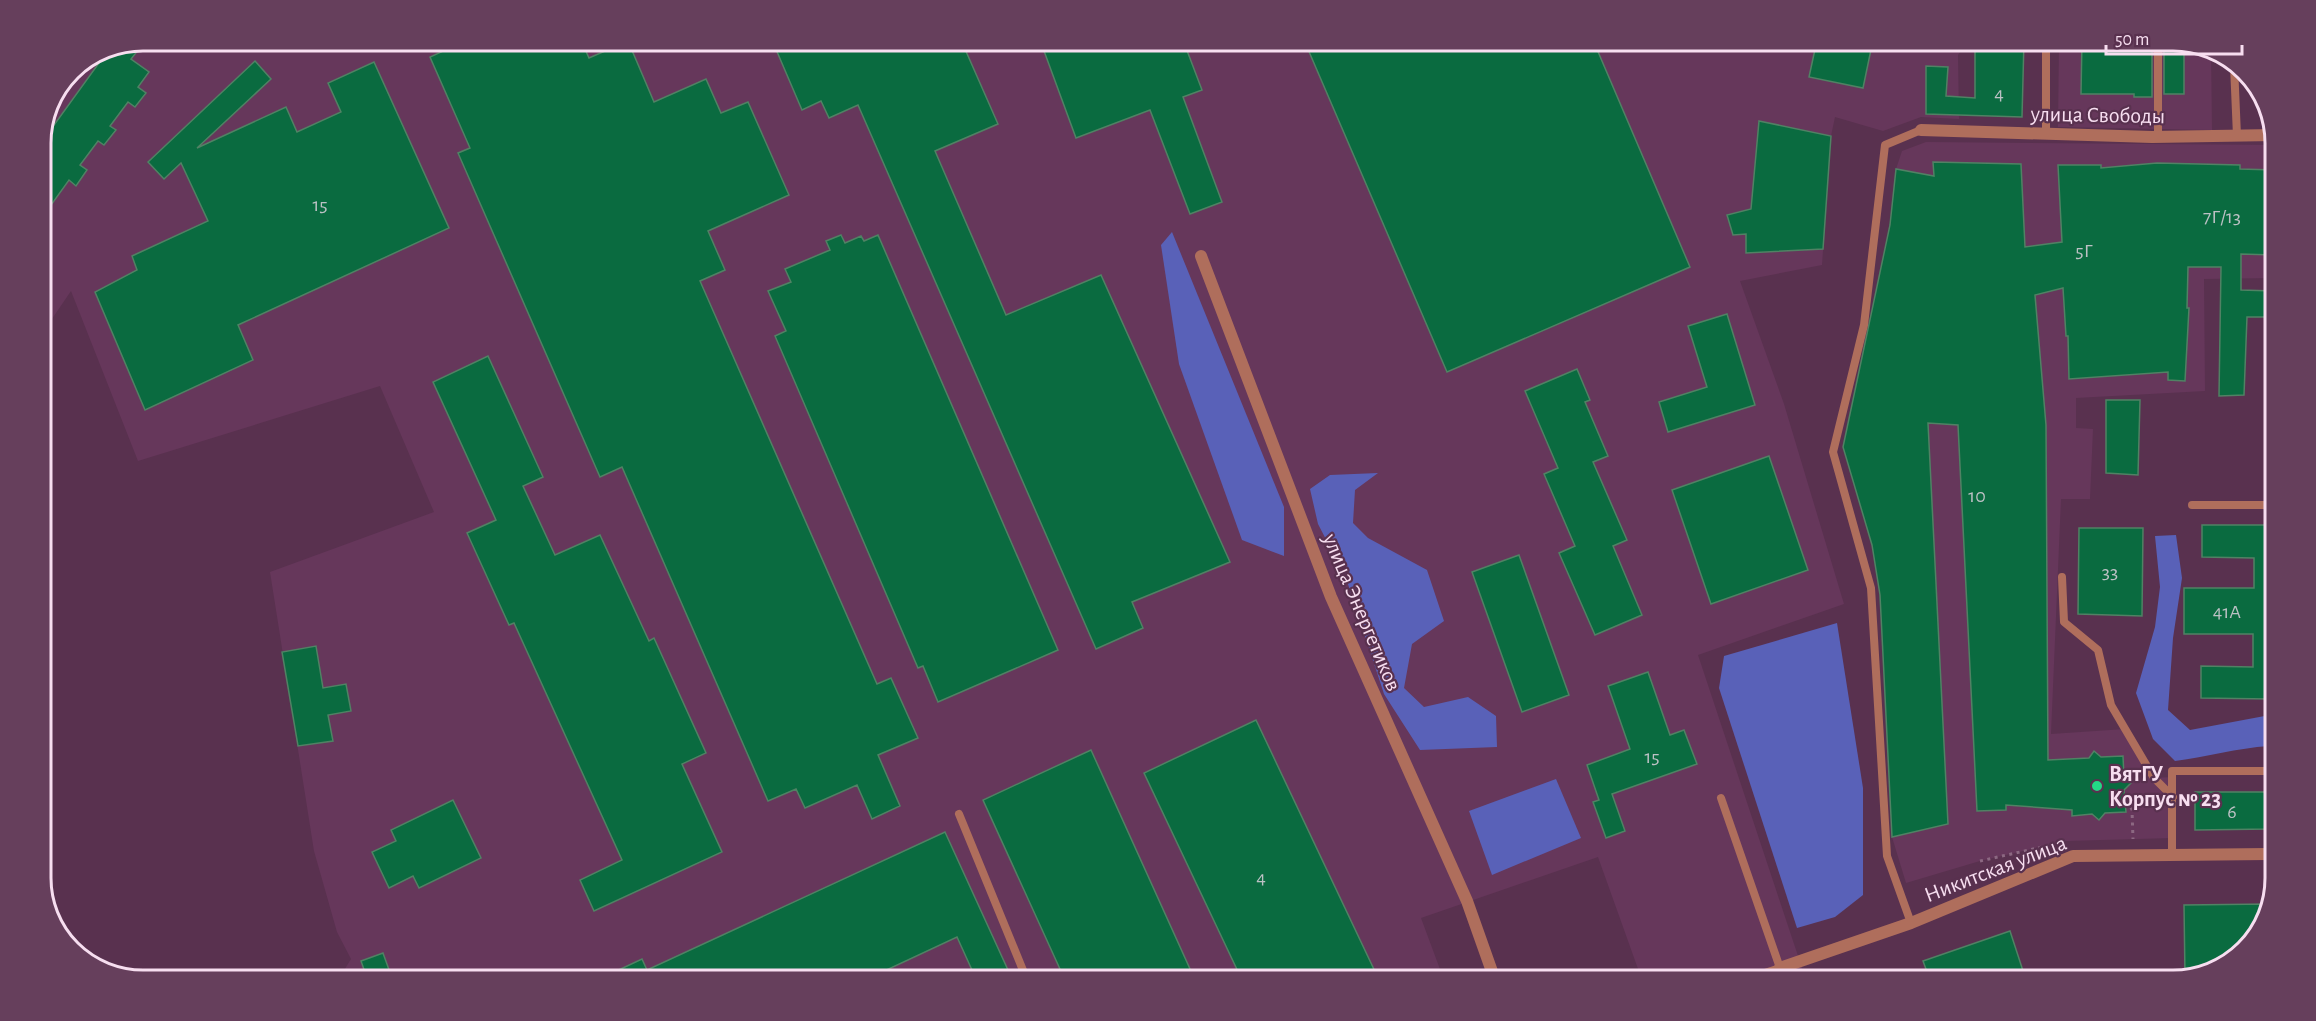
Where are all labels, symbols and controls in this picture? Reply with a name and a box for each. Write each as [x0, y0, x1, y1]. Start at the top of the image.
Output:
scale bar [2106, 18, 2242, 56]
text: 50 m [2115, 31, 2149, 49]
house number: 4 [1994, 84, 2004, 104]
street label: улица Свободы [2029, 103, 2166, 127]
house number: 15 [312, 195, 328, 215]
house number: 7Г/13 [2203, 207, 2241, 227]
house number: 5Г [2075, 241, 2093, 261]
house number: 10 [1968, 486, 1986, 506]
street label: улица Энергетиков [1319, 530, 1405, 694]
house number: 33 [2102, 562, 2118, 582]
house number: 41А [2213, 602, 2241, 622]
house number: 15 [1644, 747, 1660, 767]
place label: ВятГУ Корпус № 23 [2109, 763, 2221, 811]
marker: ВятГУ Корпус № 23 [2090, 779, 2104, 793]
house number: 6 [2227, 802, 2237, 822]
street label: Никитская улица [1921, 832, 2070, 906]
house number: 4 [1256, 868, 1266, 888]

